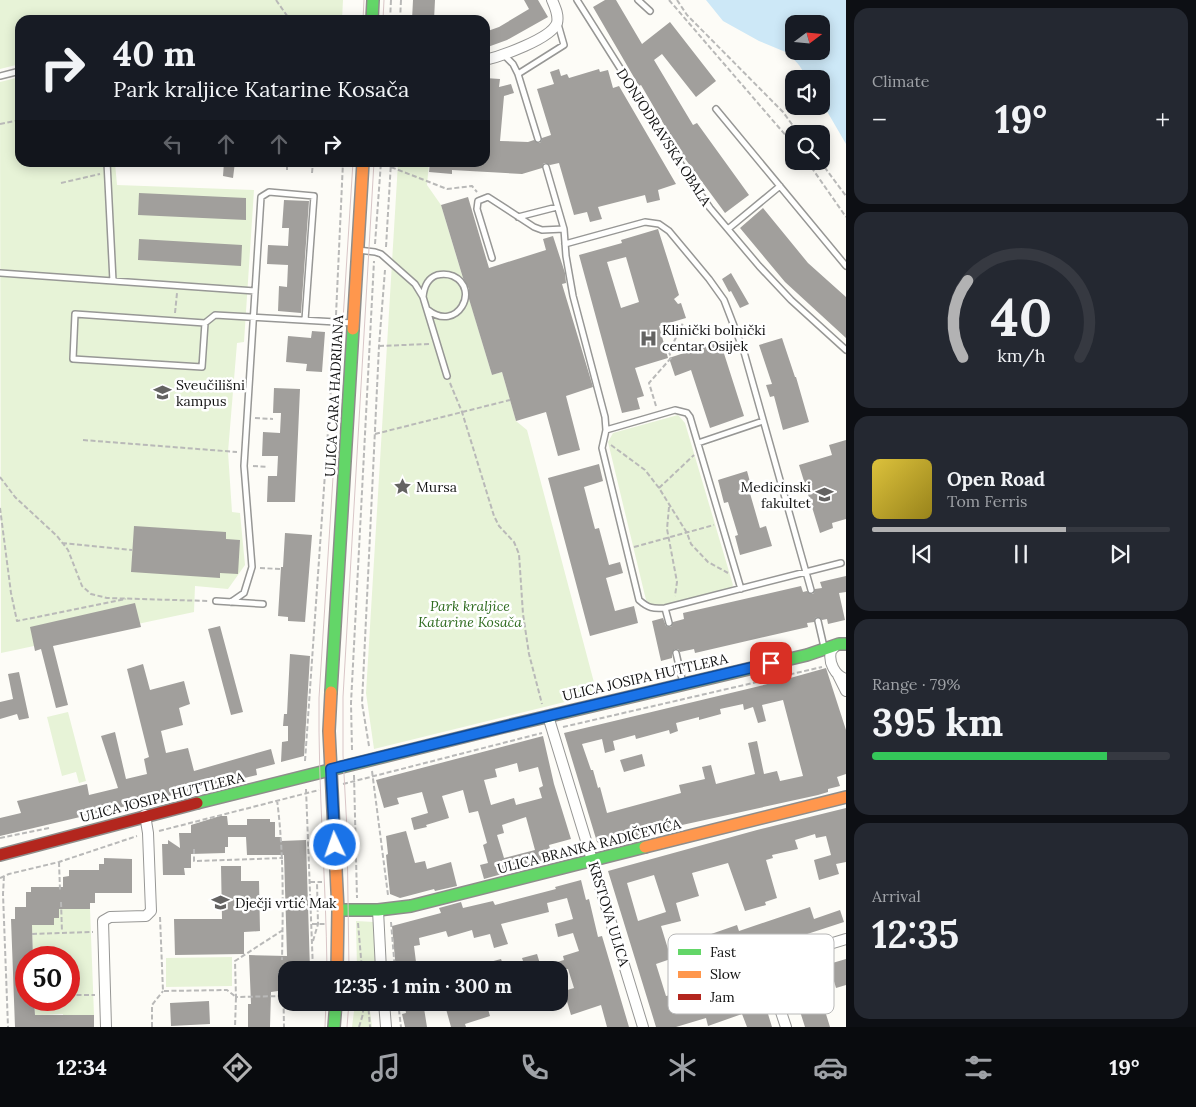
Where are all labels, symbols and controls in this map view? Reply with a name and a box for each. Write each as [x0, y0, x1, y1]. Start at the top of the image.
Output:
north arrow [785, 15, 830, 60]
map controls [785, 15, 830, 170]
text: 40 m [113, 31, 196, 76]
icon: right [30, 35, 95, 100]
street label: DONJODRAVSKA OBALA [613, 65, 715, 209]
button: sound [785, 70, 830, 115]
text: Climate [872, 71, 929, 91]
text: Park kraljice Katarine Kosača [113, 75, 409, 103]
text: 19° [995, 95, 1047, 143]
text: − [872, 102, 887, 138]
text: + [1155, 102, 1170, 138]
button: search [785, 125, 830, 170]
icon: left [159, 130, 187, 158]
icon: ahead [212, 130, 240, 158]
icon: ahead [265, 130, 293, 158]
icon: right [318, 130, 346, 158]
text: 40 [990, 284, 1052, 350]
street label: ULICA CARA HADRIJANA [321, 314, 347, 477]
place label: Klinički bolnički centar Osijek [662, 321, 766, 355]
hospital icon: Klinički bolnički centar Osijek [638, 328, 658, 348]
text: km/h [997, 344, 1045, 367]
place label: Sveučilišni kampus [176, 376, 245, 410]
school or university icon: Sveučilišni kampus [152, 383, 172, 403]
text: Open Road [947, 467, 1045, 491]
place icon: Mursa [392, 477, 412, 497]
place label: Mursa [416, 478, 457, 496]
place label: Medicinski fakultet [741, 478, 812, 512]
school or university icon: Medicinski fakultet [815, 485, 835, 505]
text: Tom Ferris [947, 491, 1027, 511]
icon: previous [908, 540, 936, 568]
icon: pause [1007, 540, 1035, 568]
icon: next [1106, 540, 1134, 568]
park label: Park kraljice Katarine Kosača [418, 597, 522, 631]
pin [750, 642, 792, 684]
street label: ULICA JOSIPA HUTTLERA [561, 649, 730, 705]
icon: arrive [757, 649, 785, 677]
text: Range · 79% [872, 674, 960, 694]
text: 395 km [872, 698, 1003, 746]
street label: ULICA JOSIPA HUTTLERA [78, 768, 246, 826]
street label: ULICA BRANKA RADIČEVIĆA [495, 814, 683, 878]
position arrow [308, 818, 360, 870]
street label: KRSTOVA ULICA [584, 859, 634, 969]
text: Arrival [872, 886, 921, 906]
school or university icon: Dječji vrtić Mak [211, 893, 231, 913]
place label: Dječji vrtić Mak [235, 894, 337, 912]
text: 12:35 [872, 910, 959, 958]
legend [668, 934, 834, 1014]
text: Fast [710, 943, 737, 961]
speed limit sign: 50 [15, 946, 80, 1011]
text: Slow [710, 965, 742, 983]
text: 12:35 · 1 min · 300 m [334, 974, 512, 998]
text: Jam [709, 988, 735, 1006]
icon: directions [220, 1050, 255, 1085]
icon: music [368, 1050, 403, 1085]
icon: phone [517, 1050, 552, 1085]
icon: climate [665, 1050, 700, 1085]
icon: car [813, 1050, 848, 1085]
icon: filters [961, 1050, 996, 1085]
text: 12:34 [57, 1053, 107, 1081]
text: 19° [1109, 1053, 1139, 1081]

